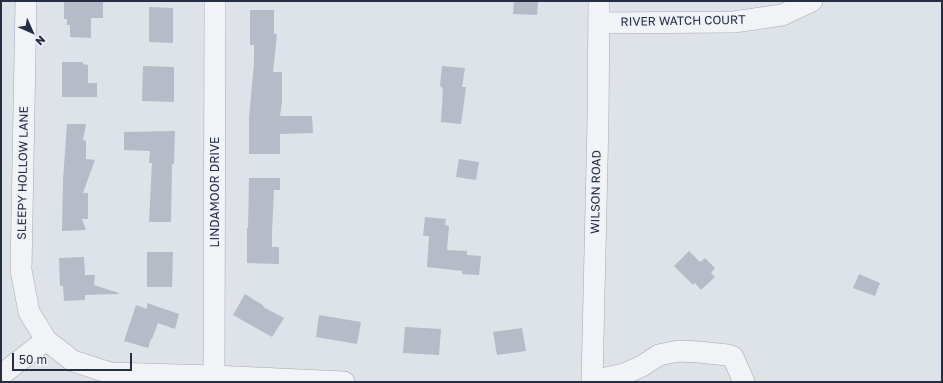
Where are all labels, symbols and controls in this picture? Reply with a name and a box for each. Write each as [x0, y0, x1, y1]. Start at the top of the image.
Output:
north arrow [12, 12, 52, 52]
street label: RIVER WATCH COURT [620, 13, 746, 29]
text: N [33, 33, 48, 48]
street label: SLEEPY HOLLOW LANE [15, 106, 31, 240]
street label: LINDAMOOR DRIVE [208, 137, 222, 247]
street label: WILSON ROAD [588, 150, 604, 234]
scale bar [14, 345, 134, 371]
text: 50 m [19, 352, 47, 367]

